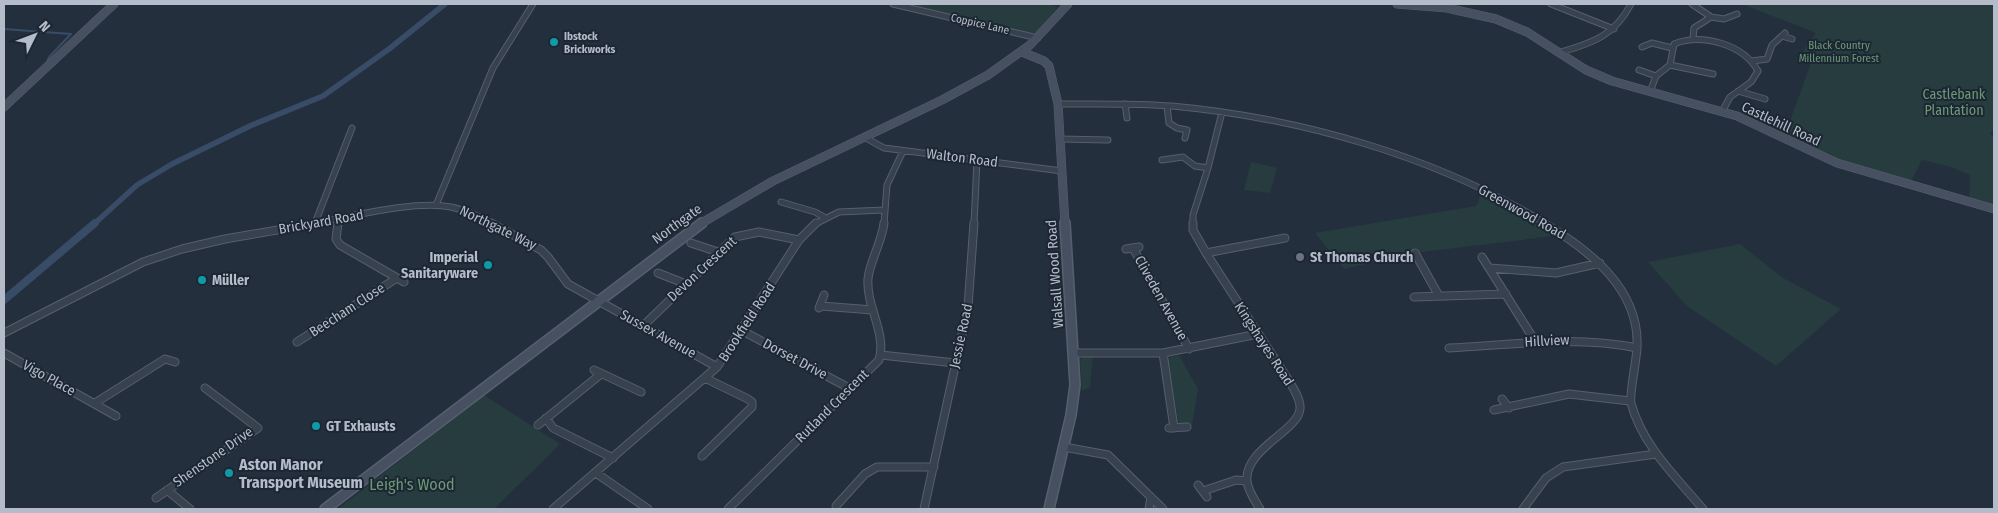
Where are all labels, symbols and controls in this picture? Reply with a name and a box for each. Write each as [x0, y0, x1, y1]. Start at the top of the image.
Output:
north arrow [10, 10, 60, 60]
street label: Coppice Lane [950, 11, 1010, 37]
text: N [35, 18, 53, 35]
place label: Ibstock Brickworks [564, 30, 615, 56]
marker: Ibstock Brickworks [548, 36, 560, 48]
park label: Black Country Millennium Forest [1799, 39, 1880, 65]
park label: Castlebank Plantation [1923, 86, 1986, 119]
street label: Castlehill Road [1739, 98, 1823, 150]
street label: Walton Road [925, 145, 999, 171]
street label: Greenwood Road [1475, 181, 1569, 243]
street label: Northgate [649, 200, 705, 248]
street label: Northgate Way [457, 202, 540, 254]
street label: Brickyard Road [277, 206, 365, 238]
street label: Walsall Wood Road [1043, 219, 1067, 329]
street label: Devon Crescent [664, 232, 740, 305]
place label: Imperial Sanitaryware [401, 249, 478, 282]
place label: St Thomas Church [1310, 249, 1413, 266]
marker: St Thomas Church [1294, 251, 1306, 263]
street label: Cliveden Avenue [1131, 253, 1191, 343]
marker: Imperial Sanitaryware [482, 259, 494, 271]
place label: Müller [212, 272, 250, 289]
marker: Müller [196, 274, 208, 286]
street label: Beecham Close [306, 279, 388, 341]
street label: Brookfield Road [715, 279, 779, 365]
street label: Kingshayes Road [1231, 299, 1297, 389]
street label: Jessie Road [946, 302, 976, 370]
street label: Sussex Avenue [617, 306, 699, 362]
street label: Hillview [1524, 331, 1570, 351]
street label: Dorset Drive [760, 335, 830, 383]
street label: Vigo Place [20, 357, 79, 400]
street label: Rutland Crescent [792, 365, 873, 446]
place label: GT Exhausts [326, 418, 396, 435]
marker: GT Exhausts [310, 420, 322, 432]
street label: Shenstone Drive [170, 423, 256, 491]
place label: Aston Manor Transport Museum [238, 455, 363, 492]
marker: Aston Manor Transport Museum [223, 467, 235, 479]
park label: Leigh's Wood [369, 475, 455, 494]

